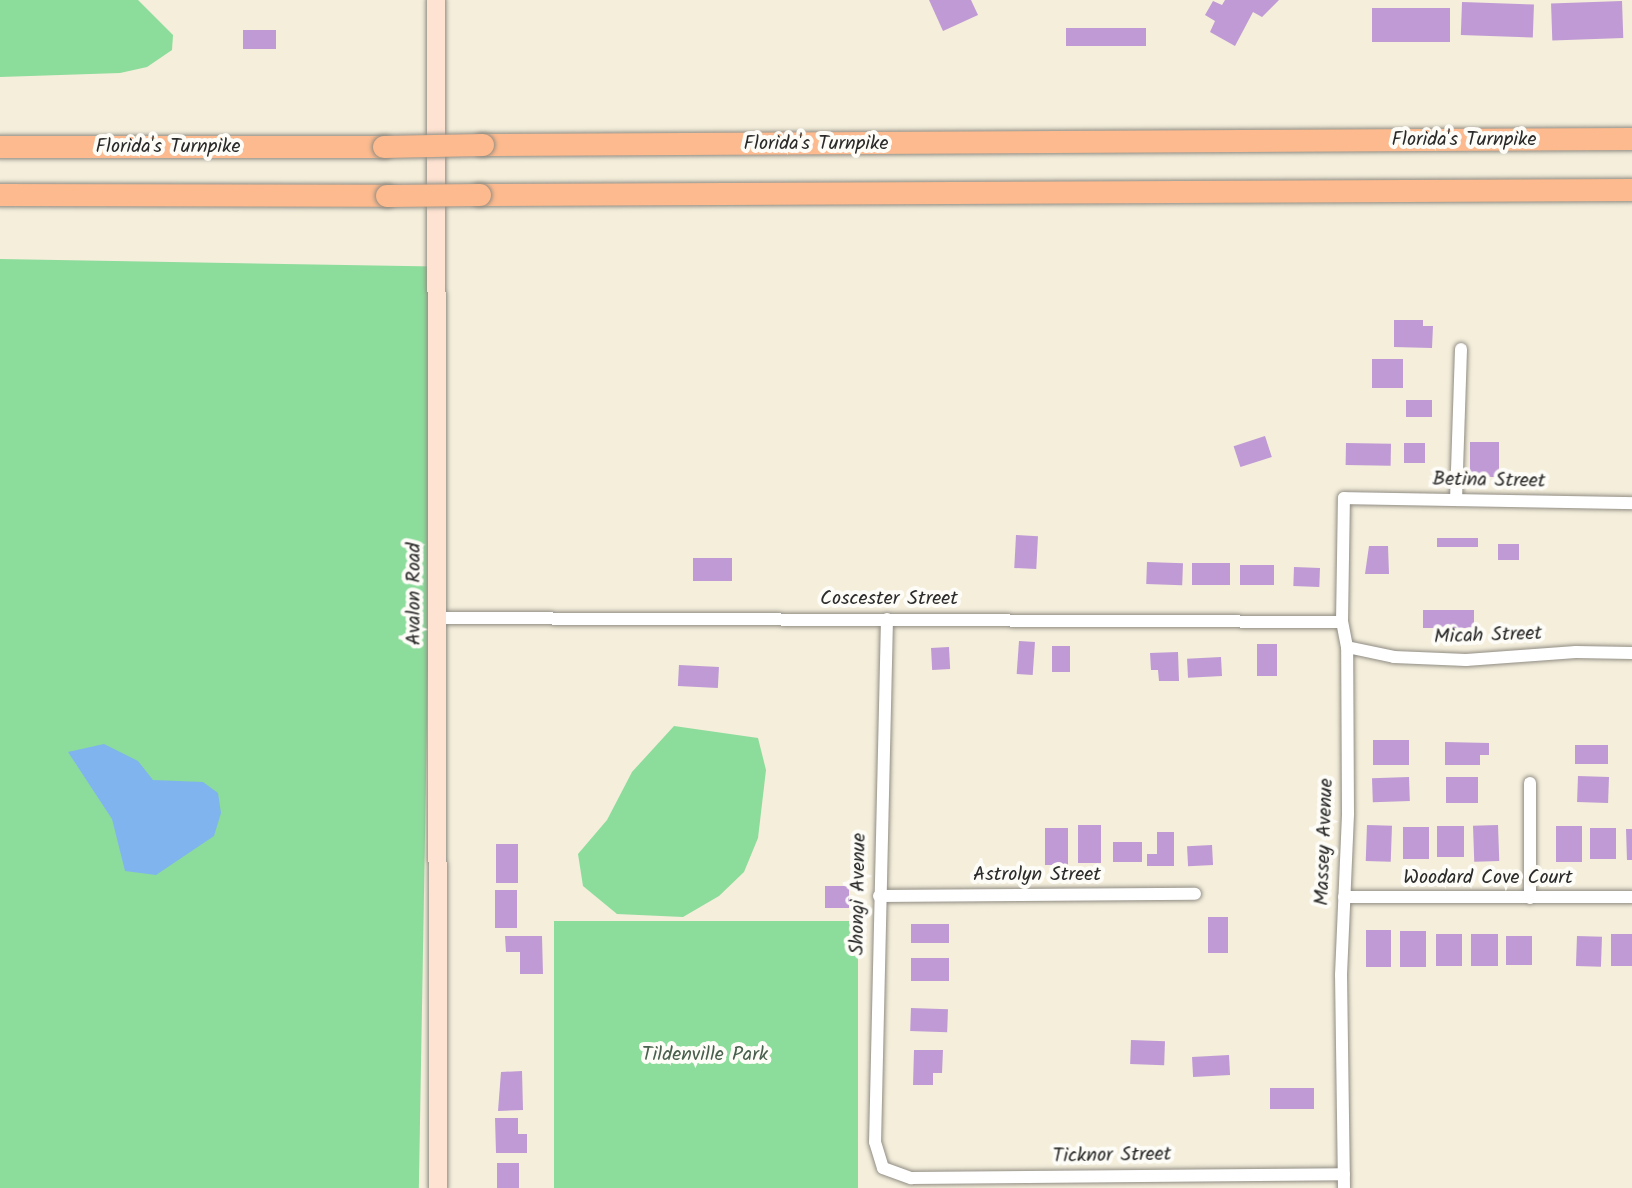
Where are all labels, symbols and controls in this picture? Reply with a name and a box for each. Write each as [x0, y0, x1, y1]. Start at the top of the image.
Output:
street label: Florida's Turnpike [1392, 128, 1536, 152]
street label: Florida's Turnpike [744, 132, 888, 156]
street label: Florida's Turnpike [96, 135, 240, 159]
street label: Betina Street [1432, 468, 1546, 494]
street label: Avalon Road [403, 543, 427, 645]
street label: Coscester Street [820, 587, 958, 611]
street label: Micah Street [1433, 622, 1543, 650]
street label: Massey Avenue [1311, 778, 1339, 906]
street label: Shongi Avenue [846, 833, 872, 955]
street label: Astrolyn Street [973, 863, 1101, 887]
street label: Woodard Cove Court [1403, 866, 1573, 890]
park label: Tildenville Park [642, 1043, 768, 1067]
street label: Ticknor Street [1052, 1143, 1172, 1169]

